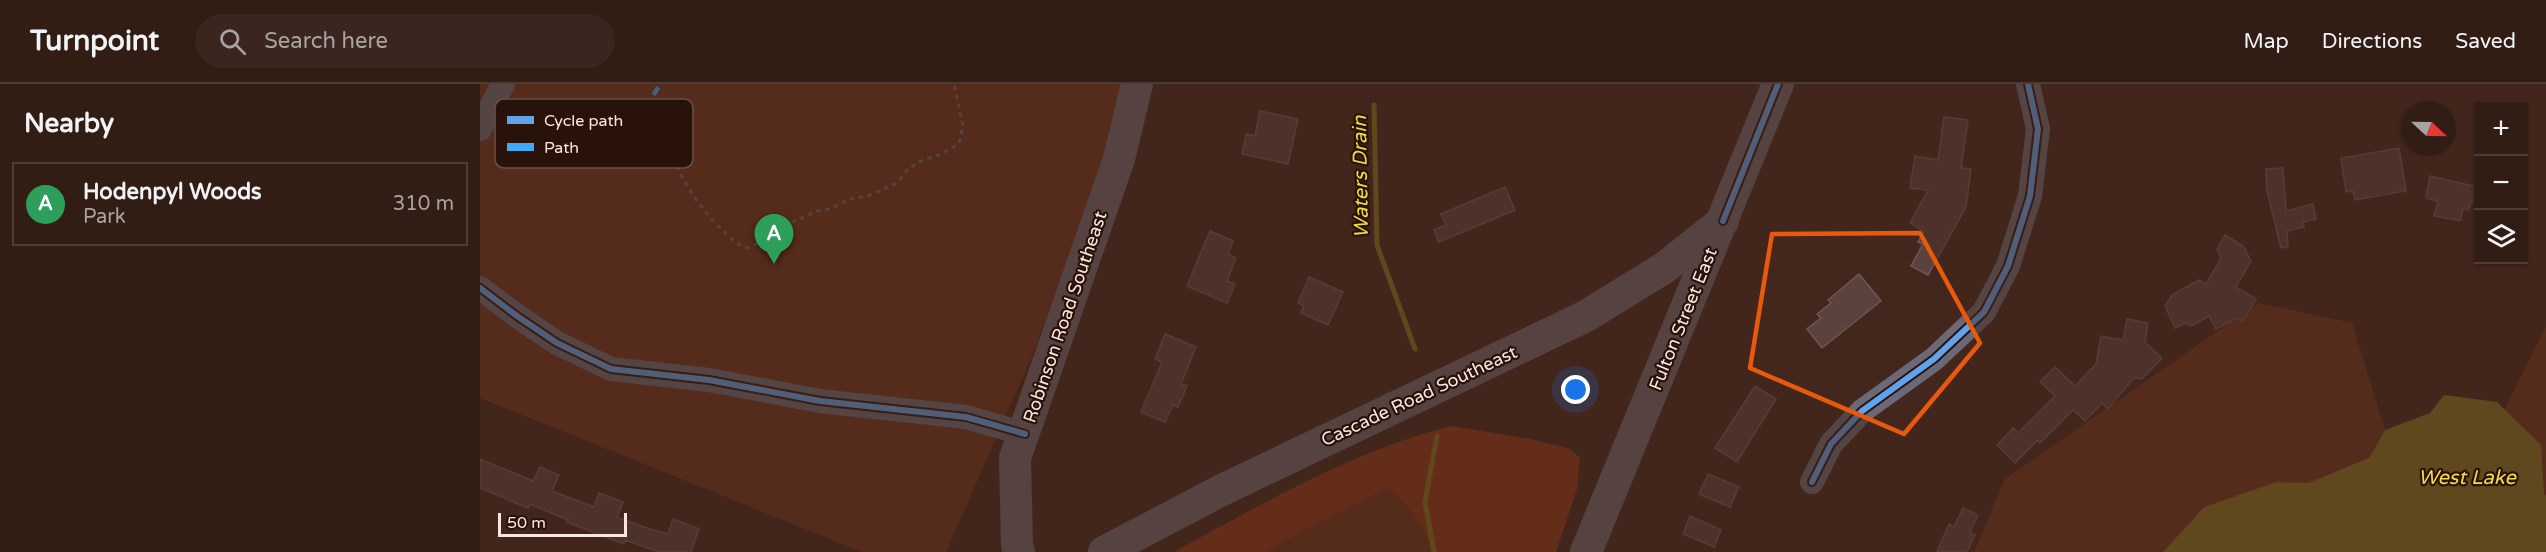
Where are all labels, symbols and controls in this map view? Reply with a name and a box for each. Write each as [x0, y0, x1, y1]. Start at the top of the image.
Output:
search box [195, 14, 615, 68]
text: Turnpoint [30, 24, 159, 58]
icon: search [216, 25, 249, 58]
text: Search here [264, 28, 388, 54]
text: Map [2243, 29, 2289, 54]
text: Directions [2322, 29, 2422, 54]
text: Saved [2455, 29, 2516, 54]
legend [495, 99, 693, 168]
north arrow [2402, 102, 2456, 156]
map controls [2474, 102, 2528, 264]
button: + [2474, 102, 2528, 156]
text: Nearby [24, 108, 114, 139]
text: Cycle path [544, 111, 623, 131]
water label: Waters Drain [1348, 115, 1374, 239]
text: Path [544, 138, 579, 158]
button: − [2474, 156, 2528, 210]
text: Hodenpyl Woods [83, 179, 262, 205]
text: A [38, 192, 53, 216]
text: 310 m [393, 192, 454, 216]
text: Park [83, 205, 126, 229]
street label: Robinson Road Southeast [1018, 208, 1112, 426]
button: layers [2474, 210, 2528, 264]
pin: A [754, 214, 794, 264]
street label: Fulton Street East [1644, 244, 1722, 394]
street label: Cascade Road Southeast [1318, 341, 1521, 451]
your location [1561, 375, 1590, 404]
water label: West Lake [2418, 466, 2518, 490]
scale bar [498, 510, 627, 538]
text: 50 m [507, 513, 546, 533]

